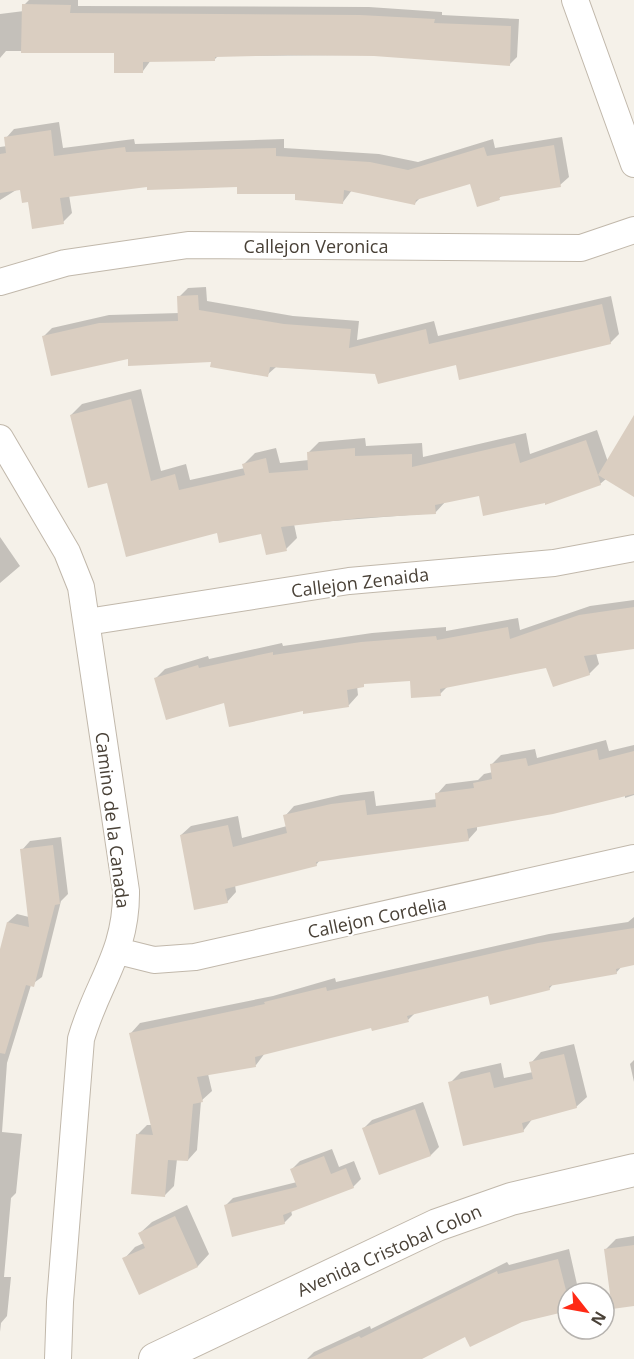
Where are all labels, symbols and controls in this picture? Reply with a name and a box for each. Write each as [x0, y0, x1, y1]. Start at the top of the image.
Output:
street label: Callejon Veronica [244, 234, 388, 258]
street label: Callejon Zenaida [290, 562, 430, 602]
street label: Camino de la Canada [90, 730, 136, 910]
street label: Callejon Cordelia [305, 891, 449, 943]
street label: Avenida Cristobal Colon [293, 1198, 485, 1302]
north arrow [556, 1281, 616, 1341]
text: N [586, 1307, 612, 1330]

